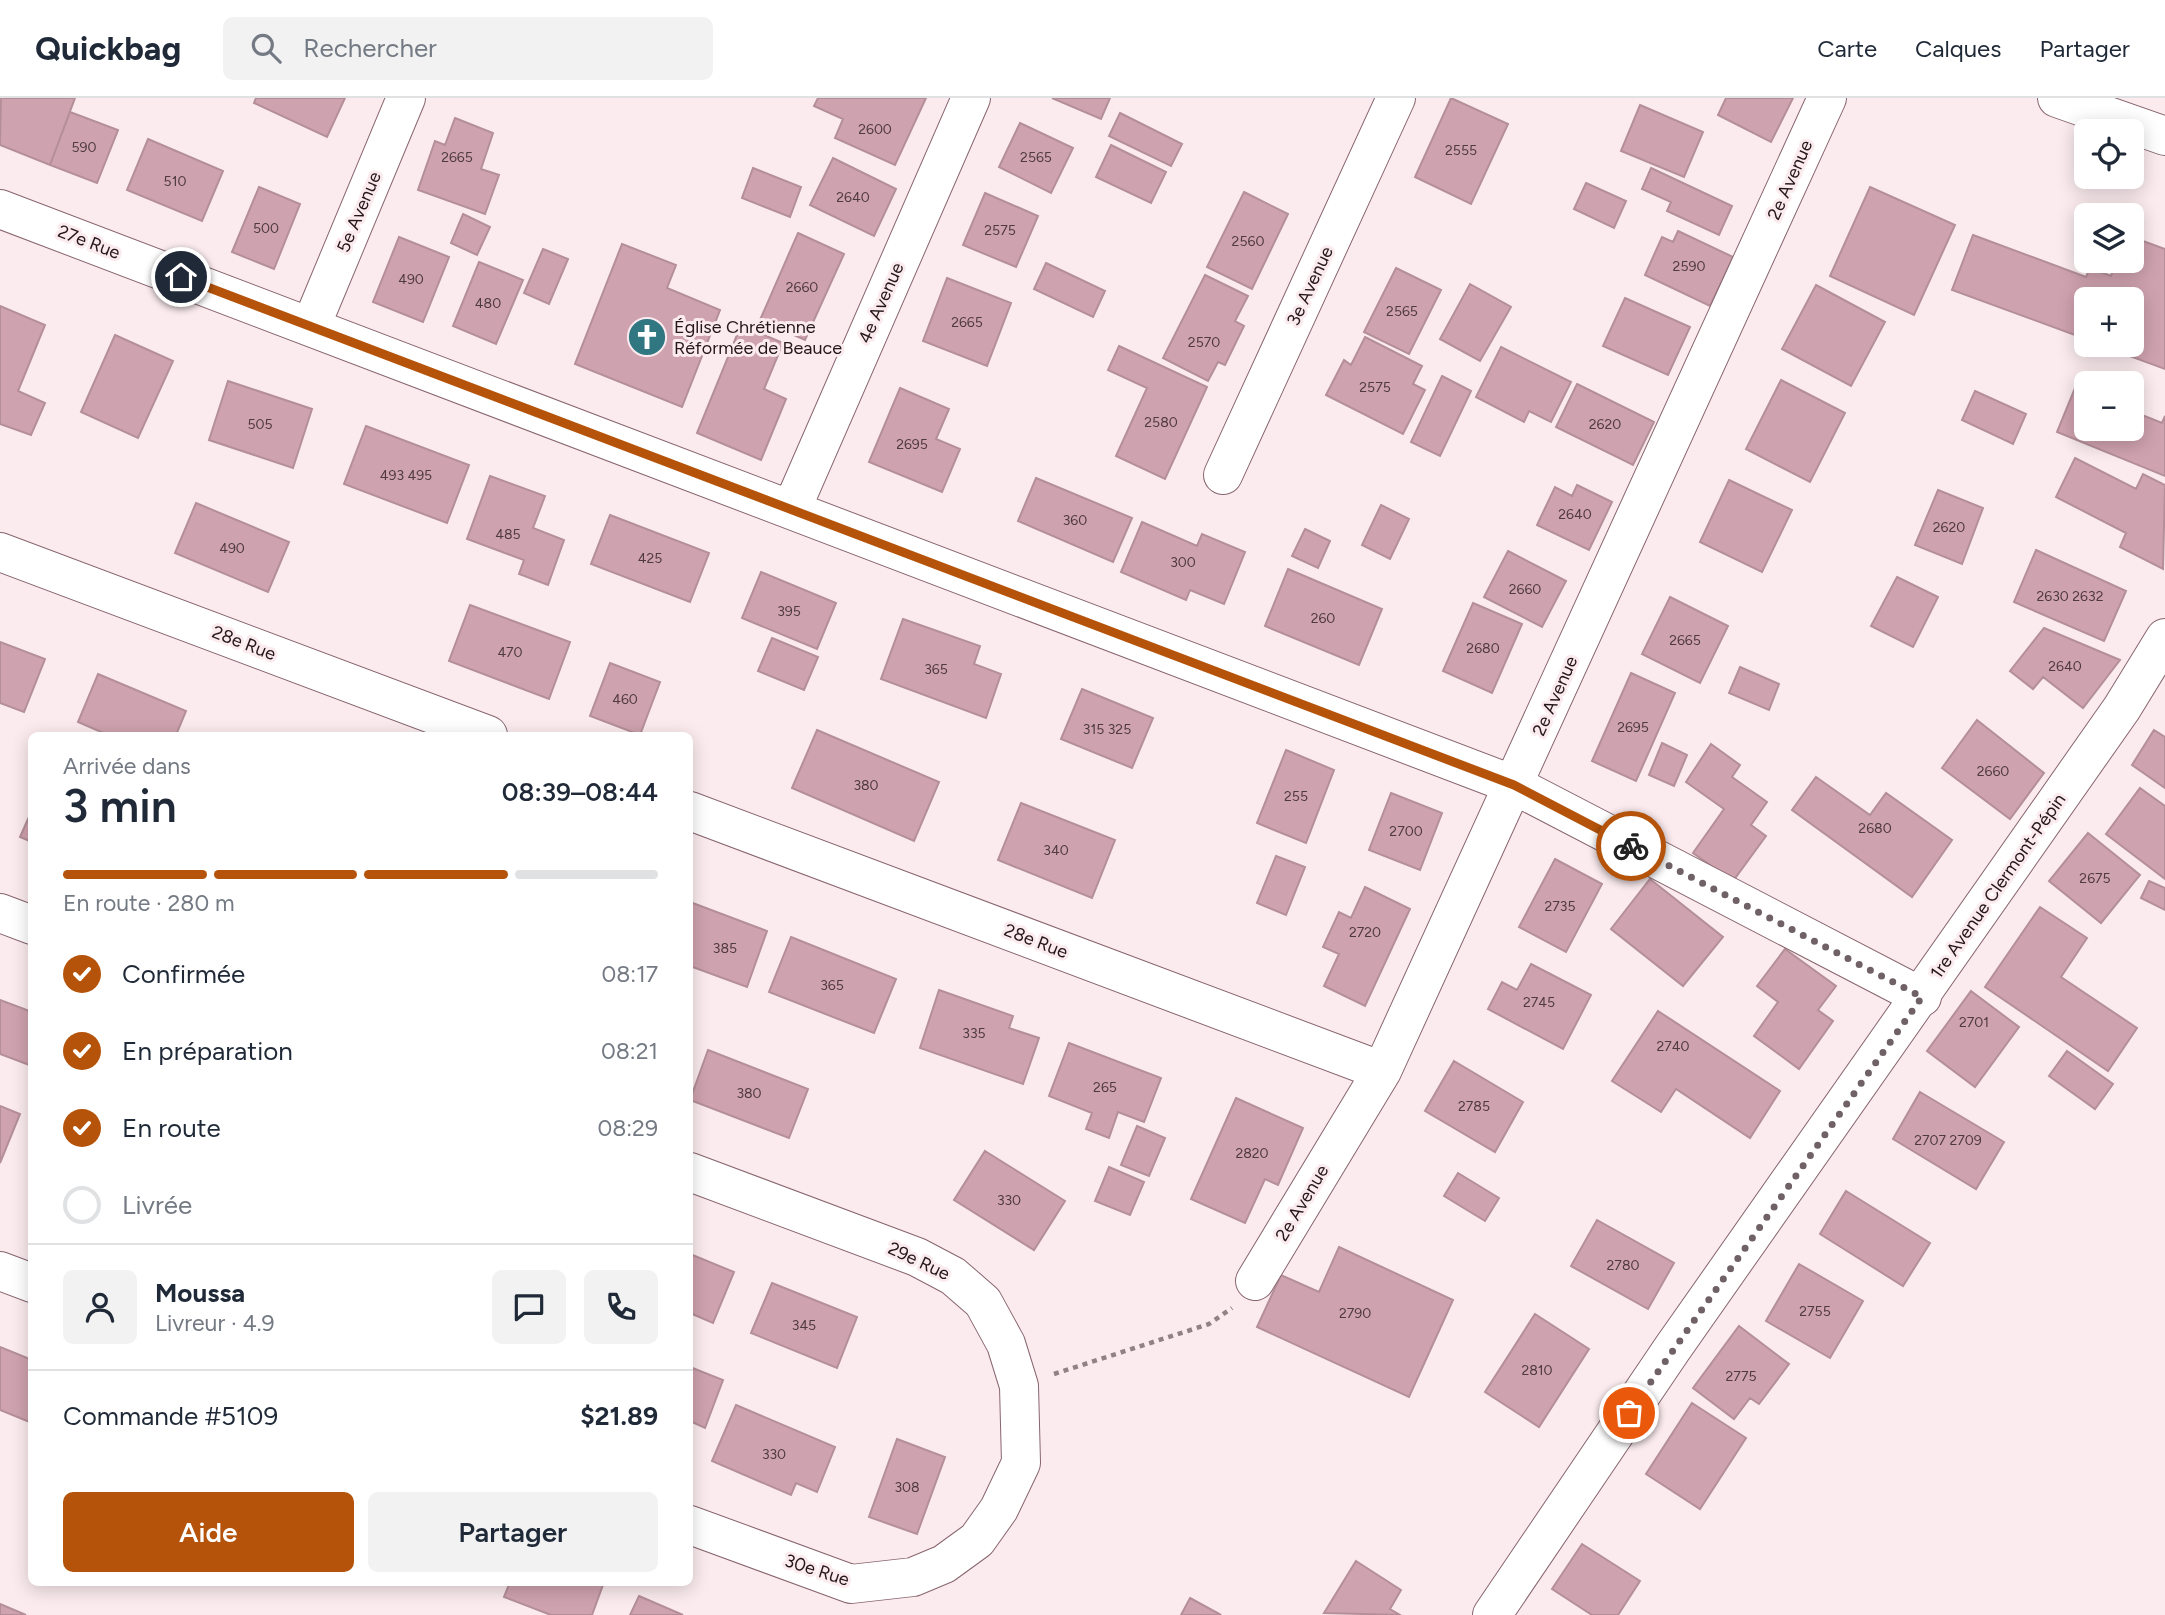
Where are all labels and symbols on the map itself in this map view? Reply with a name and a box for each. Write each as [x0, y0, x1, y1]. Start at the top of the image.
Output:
house number: 2600 [858, 121, 892, 138]
street label: 2e Avenue [1763, 136, 1817, 223]
house number: 590 [72, 139, 96, 156]
house number: 2555 [1445, 142, 1477, 159]
house number: 2665 [441, 149, 473, 166]
house number: 2565 [1020, 149, 1052, 166]
street label: 5e Avenue [332, 168, 386, 256]
house number: 510 [164, 173, 186, 190]
house number: 2640 [836, 189, 870, 206]
street label: 27e Rue [55, 220, 124, 264]
house number: 500 [253, 220, 279, 237]
house number: 2575 [984, 222, 1016, 239]
house number: 2560 [1232, 233, 1264, 250]
street label: 3e Avenue [1282, 243, 1338, 329]
pin [151, 247, 211, 307]
house number: 2590 [1673, 258, 1705, 275]
street label: 4e Avenue [853, 259, 909, 347]
house number: 490 [398, 271, 424, 288]
house number: 2660 [786, 279, 818, 296]
house number: 480 [475, 295, 501, 312]
house number: 2565 [1386, 303, 1418, 320]
house number: 2665 [951, 314, 983, 331]
church icon: Église Chrétienne Réformée de Beauce [626, 316, 668, 358]
place label: Église Chrétienne Réformée de Beauce [674, 316, 842, 359]
house number: 2570 [1188, 334, 1220, 351]
house number: 2575 [1359, 379, 1391, 396]
house number: 2580 [1144, 414, 1178, 431]
house number: 505 [247, 416, 273, 433]
house number: 2620 [1589, 416, 1621, 433]
house number: 2695 [896, 436, 928, 453]
house number: 493 495 [380, 467, 432, 484]
house number: 2640 [1558, 506, 1592, 523]
house number: 360 [1063, 512, 1087, 529]
house number: 2620 [1933, 519, 1965, 536]
house number: 485 [495, 526, 521, 543]
house number: 490 [219, 540, 245, 557]
house number: 425 [638, 550, 662, 567]
house number: 300 [1170, 554, 1196, 571]
house number: 2660 [1509, 581, 1541, 598]
house number: 2630 2632 [2037, 588, 2104, 605]
house number: 395 [777, 603, 801, 620]
house number: 260 [1311, 610, 1335, 627]
street label: 28e Rue [209, 621, 279, 665]
house number: 2665 [1669, 632, 1701, 649]
house number: 2680 [1466, 640, 1500, 657]
house number: 470 [497, 644, 523, 661]
street label: 2e Avenue [1528, 652, 1582, 739]
house number: 2640 [2048, 658, 2082, 675]
house number: 365 [924, 661, 948, 678]
house number: 460 [612, 691, 638, 708]
house number: 2695 [1617, 719, 1649, 736]
house number: 315 325 [1083, 721, 1131, 738]
house number: 2660 [1977, 763, 2009, 780]
house number: 380 [853, 777, 879, 794]
house number: 255 [1284, 788, 1308, 805]
street label: 1re Avenue Clermont-Pépin [1926, 789, 2070, 983]
courier [1596, 811, 1666, 881]
house number: 2680 [1858, 820, 1892, 837]
house number: 2700 [1389, 823, 1423, 840]
house number: 340 [1043, 842, 1069, 859]
house number: 2675 [2079, 870, 2111, 887]
house number: 2735 [1544, 898, 1576, 915]
street label: 28e Rue [1001, 919, 1071, 963]
house number: 2720 [1349, 924, 1381, 941]
house number: 385 [713, 940, 737, 957]
house number: 365 [820, 977, 844, 994]
house number: 2745 [1523, 994, 1555, 1011]
house number: 2701 [1959, 1014, 1989, 1031]
house number: 335 [962, 1025, 986, 1042]
house number: 2740 [1656, 1038, 1690, 1055]
house number: 265 [1093, 1079, 1117, 1096]
house number: 380 [736, 1085, 762, 1102]
house number: 2785 [1458, 1098, 1490, 1115]
house number: 2707 2709 [1914, 1132, 1982, 1149]
house number: 2820 [1235, 1145, 1269, 1162]
street label: 2e Avenue [1271, 1161, 1333, 1245]
house number: 330 [997, 1192, 1021, 1209]
street label: 29e Rue [885, 1237, 954, 1285]
house number: 2780 [1607, 1257, 1639, 1274]
house number: 2755 [1799, 1303, 1831, 1320]
house number: 2790 [1339, 1305, 1371, 1322]
house number: 345 [792, 1317, 816, 1334]
house number: 2810 [1521, 1362, 1553, 1379]
house number: 2775 [1726, 1368, 1756, 1385]
pin [1599, 1383, 1659, 1443]
house number: 330 [762, 1446, 786, 1463]
house number: 308 [894, 1479, 920, 1496]
street label: 30e Rue [782, 1549, 852, 1591]

